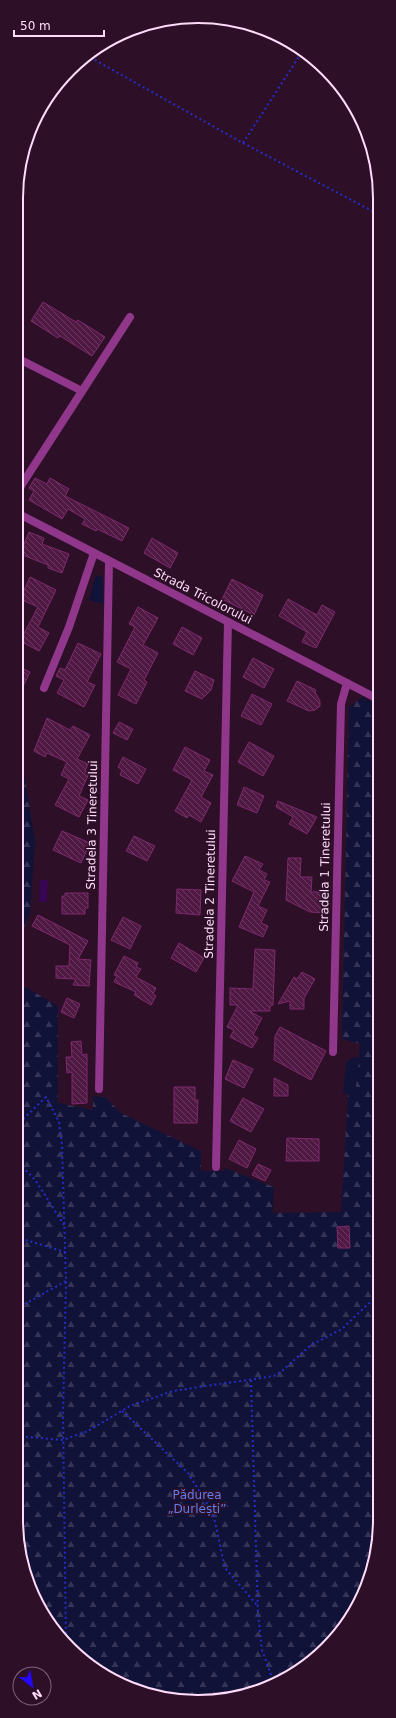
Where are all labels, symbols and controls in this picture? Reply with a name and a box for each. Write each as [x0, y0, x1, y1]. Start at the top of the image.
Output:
scale bar [14, 12, 104, 38]
text: 50 m [20, 19, 51, 33]
street label: Strada Tricolorului [151, 565, 255, 627]
street label: Stradela 3 Tineretului [84, 760, 100, 890]
street label: Stradela 1 Tineretului [317, 802, 333, 932]
street label: Stradela 2 Tineretului [202, 829, 218, 959]
park label: Pădurea „Durlești” [168, 1488, 226, 1516]
north arrow [12, 1666, 52, 1706]
text: N [30, 1686, 44, 1702]

